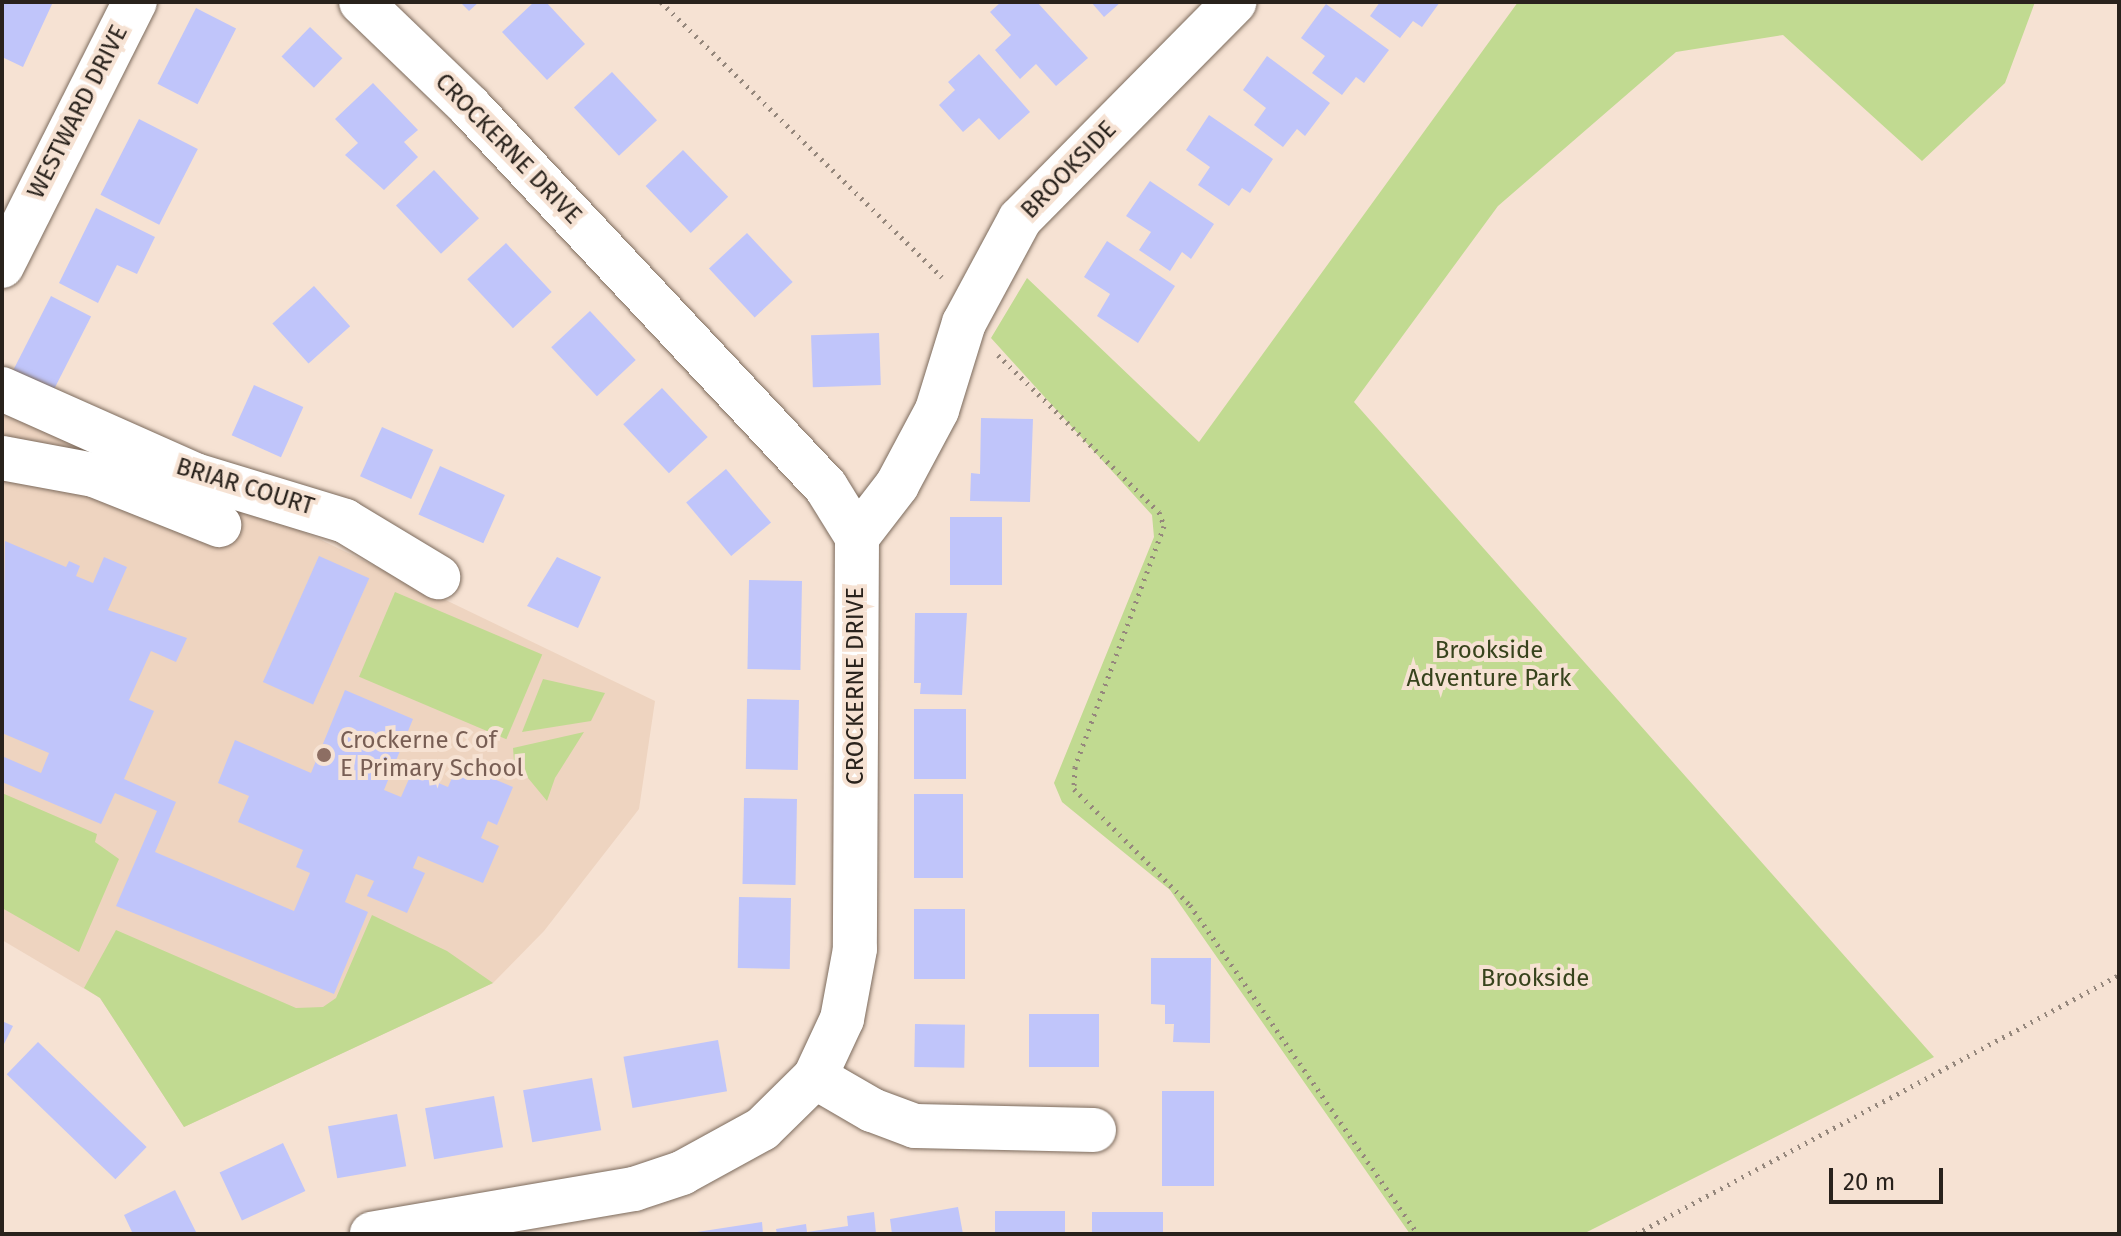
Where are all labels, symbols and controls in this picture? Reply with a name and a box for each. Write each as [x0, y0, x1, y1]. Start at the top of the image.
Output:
street label: WESTWARD DRIVE [22, 21, 134, 203]
street label: CROCKERNE DRIVE [429, 68, 587, 230]
street label: BROOKSIDE [1015, 115, 1123, 225]
street label: BRIAR COURT [173, 452, 317, 522]
street label: CROCKERNE DRIVE [842, 587, 870, 785]
park label: Brookside Adventure Park [1407, 637, 1571, 693]
place label: Crockerne C of E Primary School [340, 727, 523, 783]
marker: Crockerne C of E Primary School [315, 746, 333, 764]
park label: Brookside [1481, 965, 1589, 993]
scale bar [1833, 1152, 1947, 1202]
text: 20 m [1843, 1168, 1895, 1196]

